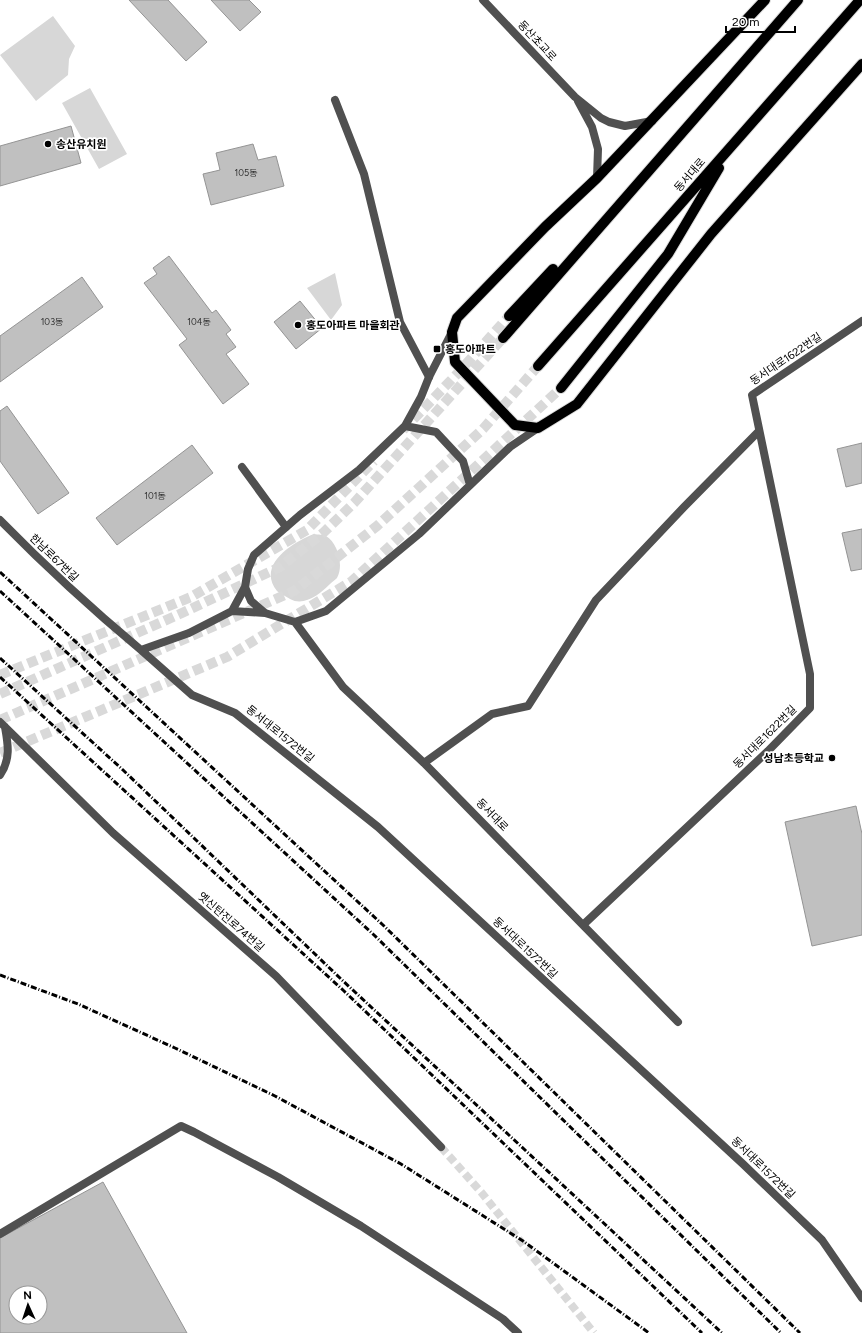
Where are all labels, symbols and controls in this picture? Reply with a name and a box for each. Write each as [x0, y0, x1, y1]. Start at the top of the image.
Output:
scale bar [726, 8, 795, 34]
text: 20 m [732, 15, 760, 29]
street label: 동산초교로 [515, 18, 559, 64]
place label: 송산유치원 [56, 138, 107, 151]
marker: 송산유치원 [43, 139, 53, 149]
street label: 동서대로 [672, 155, 708, 195]
house number: 105동 [235, 167, 257, 178]
house number: 103동 [41, 316, 63, 327]
house number: 104동 [187, 316, 211, 327]
place label: 홍도아파트 마을회관 [306, 319, 400, 332]
marker: 홍도아파트 마을회관 [293, 320, 303, 330]
street label: 동서대로1622번길 [748, 330, 824, 388]
place label: 홍도아파트 [445, 343, 496, 356]
marker: 홍도아파트 [432, 344, 442, 354]
house number: 101동 [144, 490, 166, 501]
street label: 한남로67번길 [27, 532, 81, 584]
street label: 동서대로1572번길 [243, 703, 317, 765]
street label: 동서대로1622번길 [731, 703, 799, 771]
place label: 성남초등학교 [763, 752, 824, 765]
marker: 성남초등학교 [827, 753, 837, 763]
street label: 동서대로 [473, 796, 511, 834]
street label: 옛신탄진로74번길 [195, 890, 267, 954]
street label: 동서대로1572번길 [490, 915, 560, 981]
street label: 동서대로1572번길 [728, 1134, 798, 1202]
north arrow [8, 1285, 48, 1325]
text: N [23, 1289, 32, 1302]

